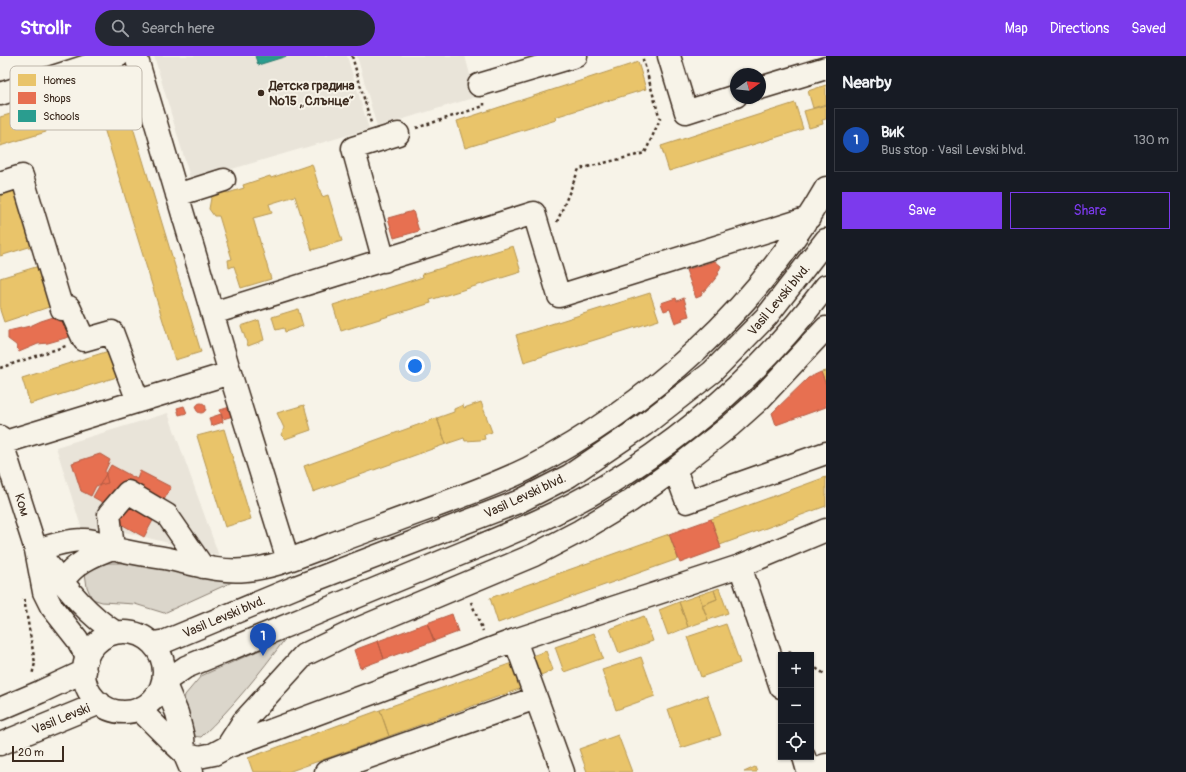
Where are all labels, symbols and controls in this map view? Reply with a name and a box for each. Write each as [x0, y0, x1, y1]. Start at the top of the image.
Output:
search box [95, 10, 375, 46]
text: Strollr [20, 16, 71, 40]
icon: search [109, 17, 131, 39]
text: Search here [141, 19, 214, 38]
text: Map [1005, 20, 1028, 37]
text: Directions [1050, 20, 1109, 37]
text: Saved [1131, 20, 1166, 37]
legend [10, 66, 142, 130]
north arrow [730, 68, 766, 104]
text: Nearby [842, 72, 891, 93]
text: Homes [43, 74, 76, 87]
place label: Детска градина №15 „Слънце“ [268, 78, 355, 109]
marker: Детска градина №15 „Слънце“ [256, 88, 266, 98]
text: Shops [43, 92, 71, 105]
text: Schools [43, 110, 80, 123]
text: ВиК [881, 123, 905, 142]
text: 1 [853, 132, 859, 148]
text: 130 m [1133, 132, 1169, 148]
text: Bus stop · Vasil Levski blvd. [881, 142, 1026, 158]
button: Save [842, 192, 1002, 229]
button: Share [1010, 192, 1170, 229]
street label: Vasil Levski blvd. [744, 261, 814, 339]
your location [405, 356, 425, 376]
street label: Vasil Levski blvd. [482, 470, 568, 522]
street label: Ком [11, 492, 33, 518]
street label: Vasil Levski blvd. [180, 592, 268, 642]
pin: 1 [250, 623, 276, 656]
map controls [778, 652, 814, 760]
button: + [778, 652, 814, 688]
button: − [778, 688, 814, 724]
street label: Vasil Levski [30, 700, 92, 738]
button: locate [778, 724, 814, 760]
scale bar [12, 744, 64, 763]
text: 20 m [18, 746, 44, 759]

